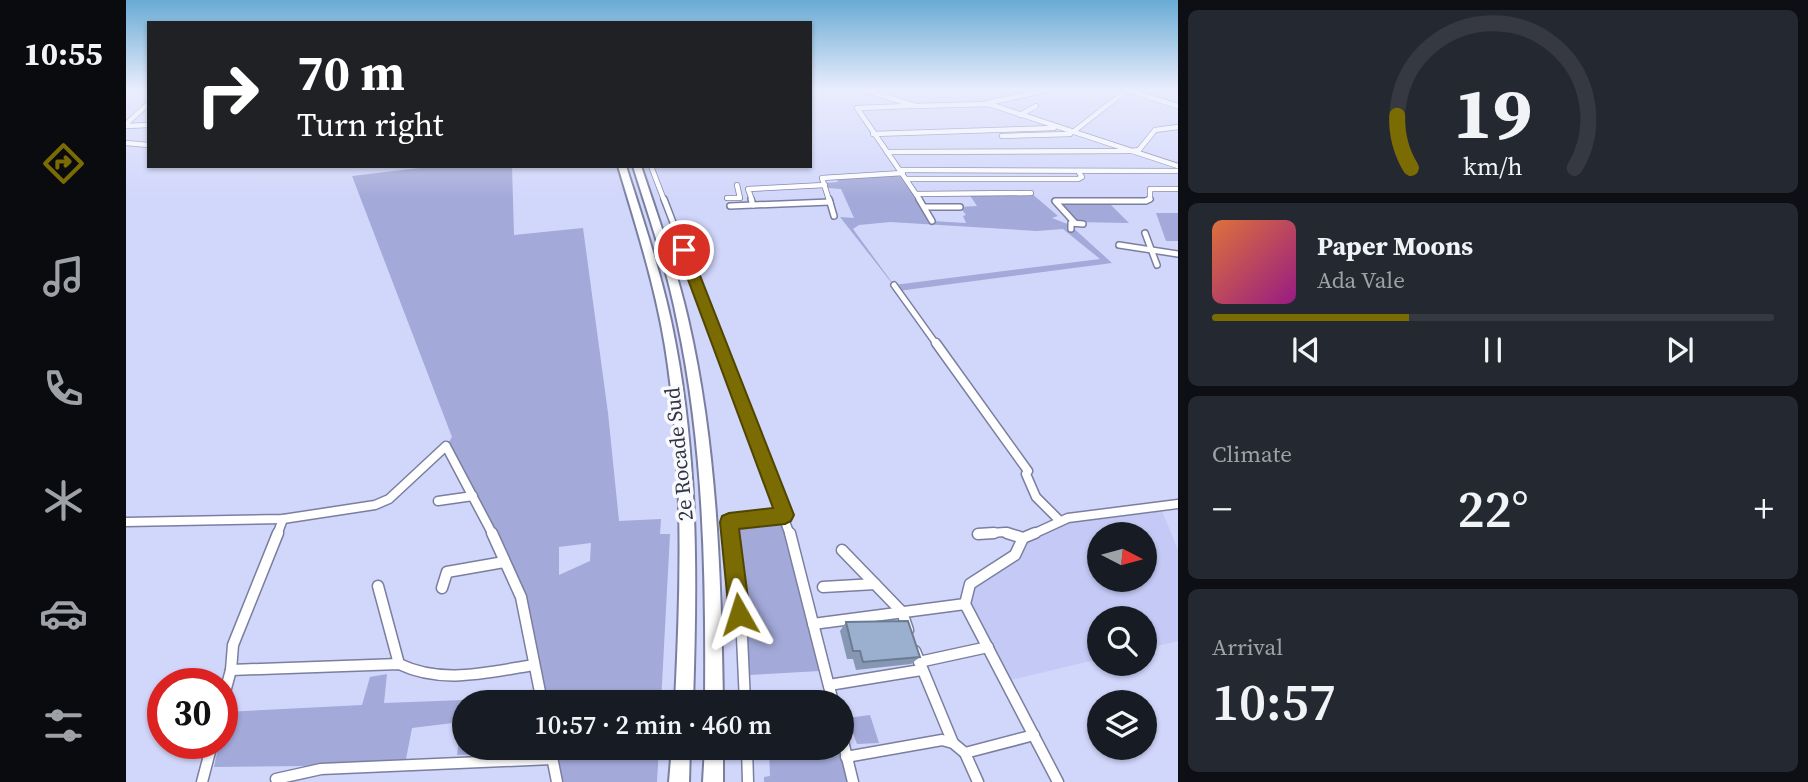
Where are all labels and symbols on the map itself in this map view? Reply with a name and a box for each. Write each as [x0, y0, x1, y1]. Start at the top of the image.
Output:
pin [654, 220, 714, 280]
street label: 2e Rocade Sud [657, 386, 700, 522]
north arrow [1087, 522, 1157, 592]
position arrow [702, 577, 776, 651]
speed limit sign: 30 [147, 668, 238, 759]

